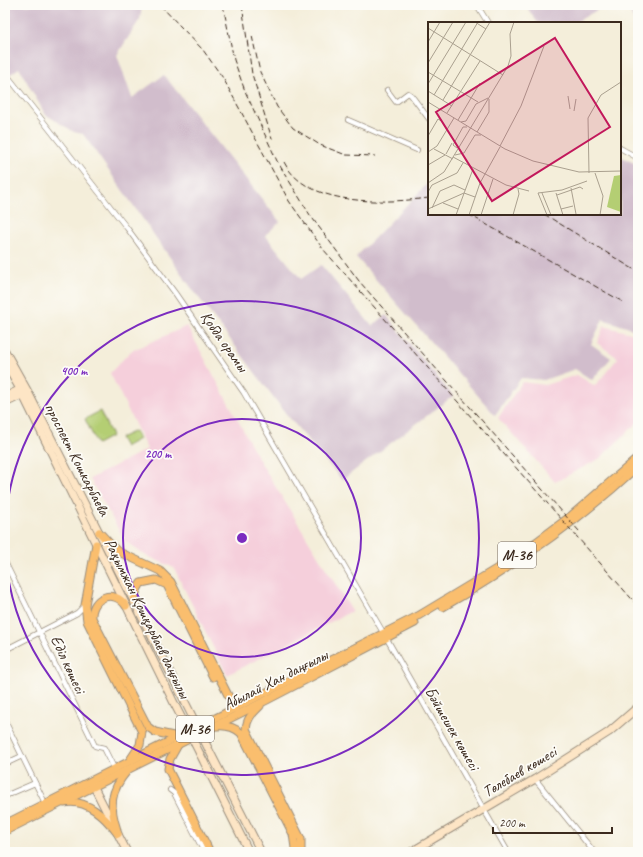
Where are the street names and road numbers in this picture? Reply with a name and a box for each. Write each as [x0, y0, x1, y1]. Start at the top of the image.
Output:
street label: Қобда орамы [196, 307, 253, 377]
street label: проспект Кошкарбаева [40, 400, 115, 520]
street label: Рақымжан Қошқарбаев даңғылы [100, 535, 195, 703]
road number: M-36 [498, 542, 536, 568]
street label: Еділ көшесі [46, 632, 91, 698]
street label: Абылай Хан даңғылы [220, 644, 332, 715]
street label: Бәйшешек көшесі [420, 683, 485, 775]
road number: M-36 [176, 716, 214, 742]
street label: Төлебаев көшесі [479, 741, 562, 802]

